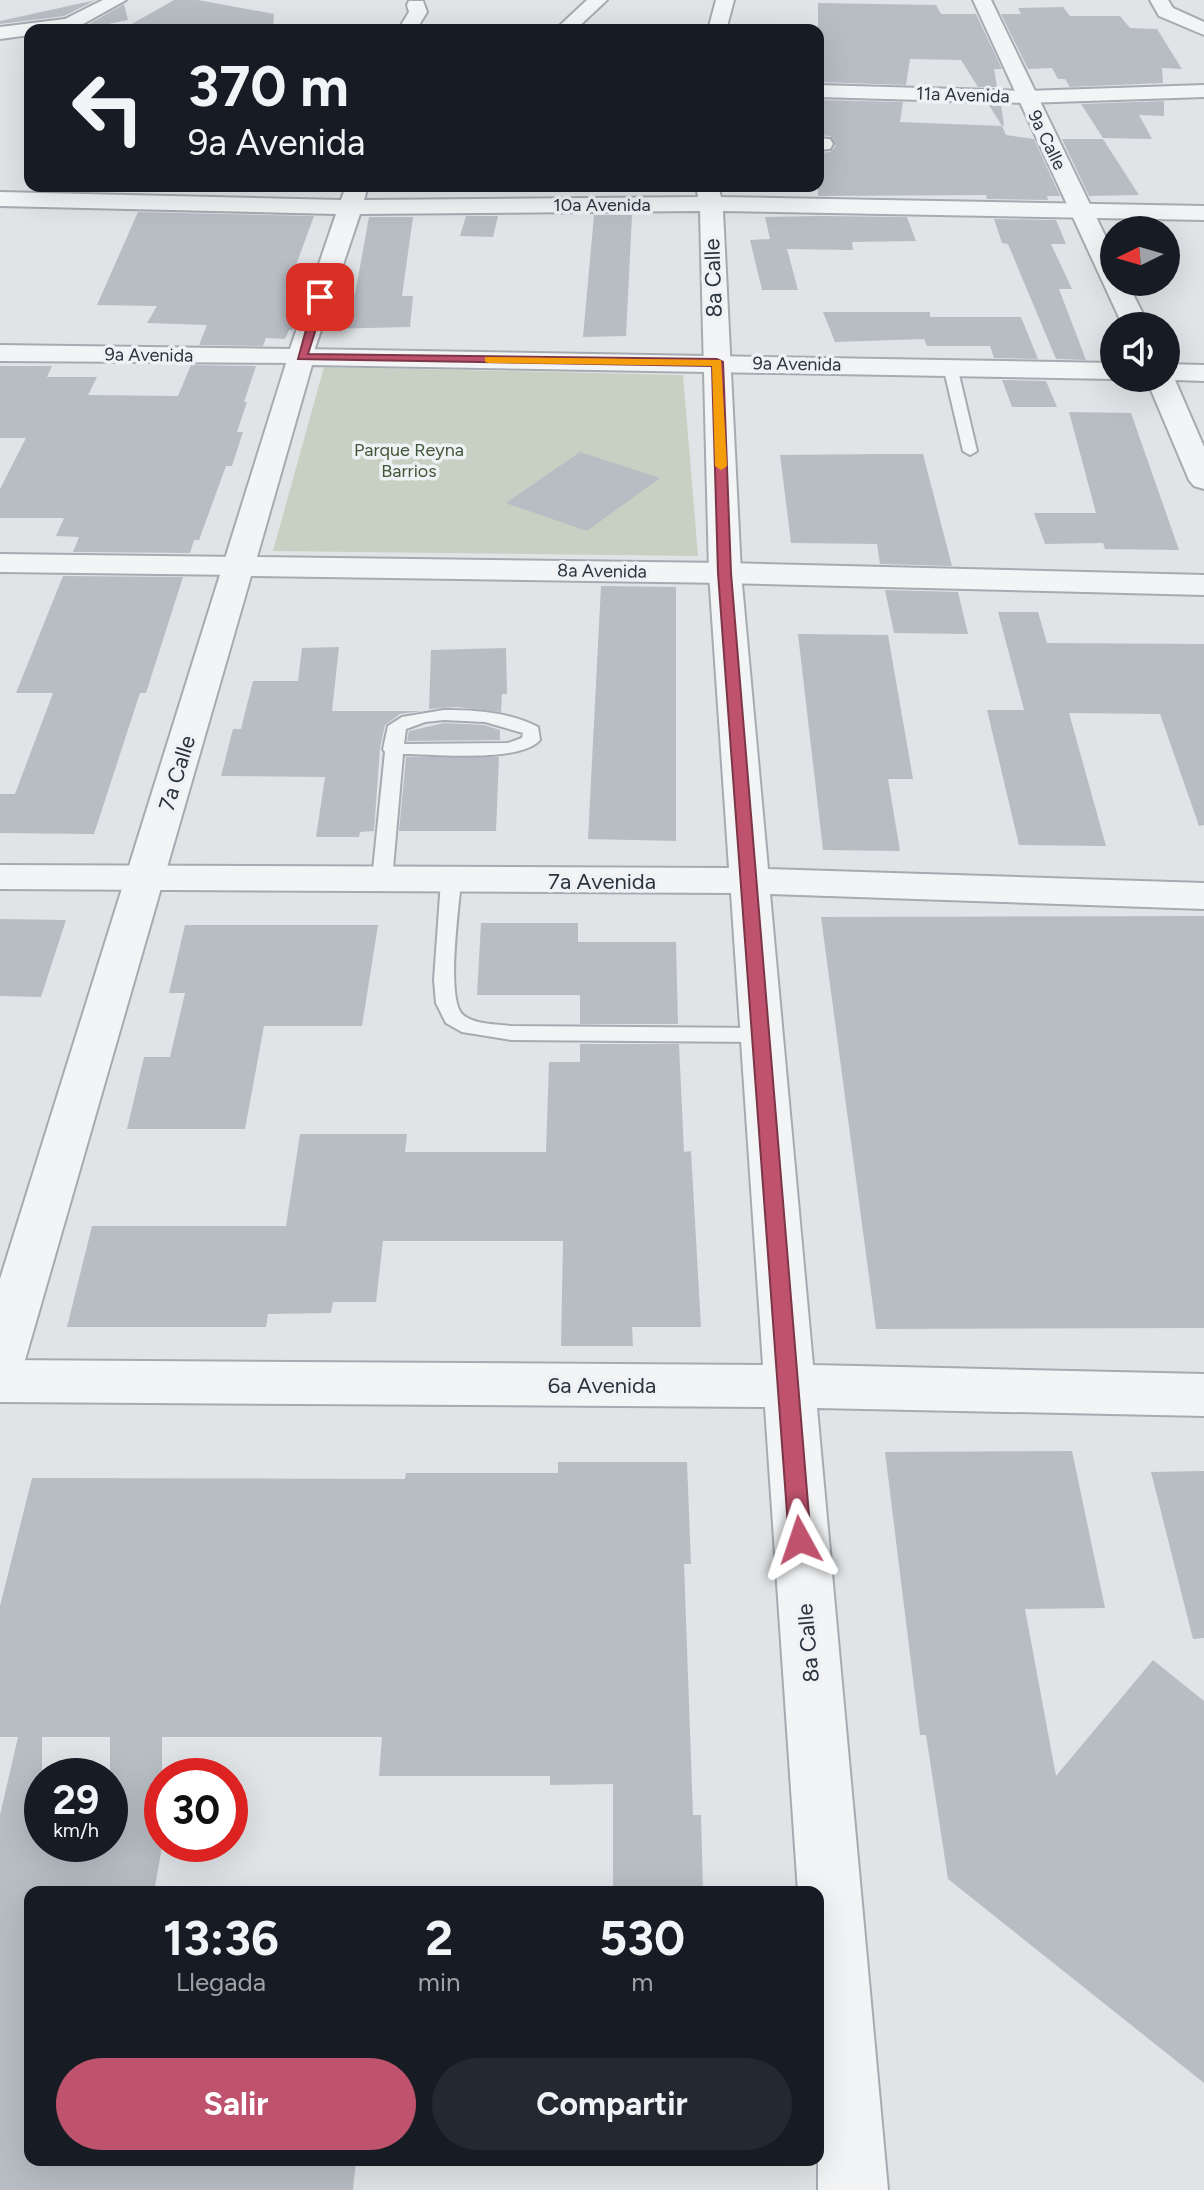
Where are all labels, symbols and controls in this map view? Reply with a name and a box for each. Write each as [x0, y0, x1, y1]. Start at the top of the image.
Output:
text: 370 m [188, 53, 349, 120]
icon: left [56, 56, 160, 160]
street label: 11a Avenida [916, 82, 1010, 108]
street label: 9a Calle [1023, 107, 1071, 174]
text: 9a Avenida [188, 121, 365, 164]
street label: 10a Avenida [553, 194, 651, 216]
north arrow [1100, 216, 1180, 296]
map controls [1100, 216, 1180, 392]
street label: 8a Calle [698, 238, 728, 318]
pin [286, 263, 354, 331]
icon: arrive [298, 275, 342, 319]
button: sound [1100, 312, 1180, 392]
street label: 9a Avenida [104, 343, 194, 367]
street label: 9a Avenida [752, 352, 842, 376]
park label: Parque Reyna Barrios [354, 439, 464, 482]
street label: 8a Avenida [557, 559, 647, 583]
street label: 7a Calle [153, 732, 201, 814]
street label: 7a Avenida [548, 868, 656, 895]
street label: 6a Avenida [548, 1372, 656, 1399]
position arrow [758, 1498, 842, 1582]
street label: 8a Calle [791, 1603, 825, 1683]
speed limit sign: 30 [144, 1758, 248, 1862]
text: 29 [53, 1776, 99, 1824]
text: km/h [53, 1818, 99, 1842]
text: 13:36 [163, 1909, 279, 1967]
text: 2 [425, 1909, 453, 1967]
text: 530 [599, 1909, 685, 1967]
text: Llegada [176, 1966, 266, 1998]
text: min [418, 1966, 460, 1998]
text: m [631, 1966, 653, 1998]
button: Salir [56, 2058, 416, 2150]
button: Compartir [432, 2058, 792, 2150]

